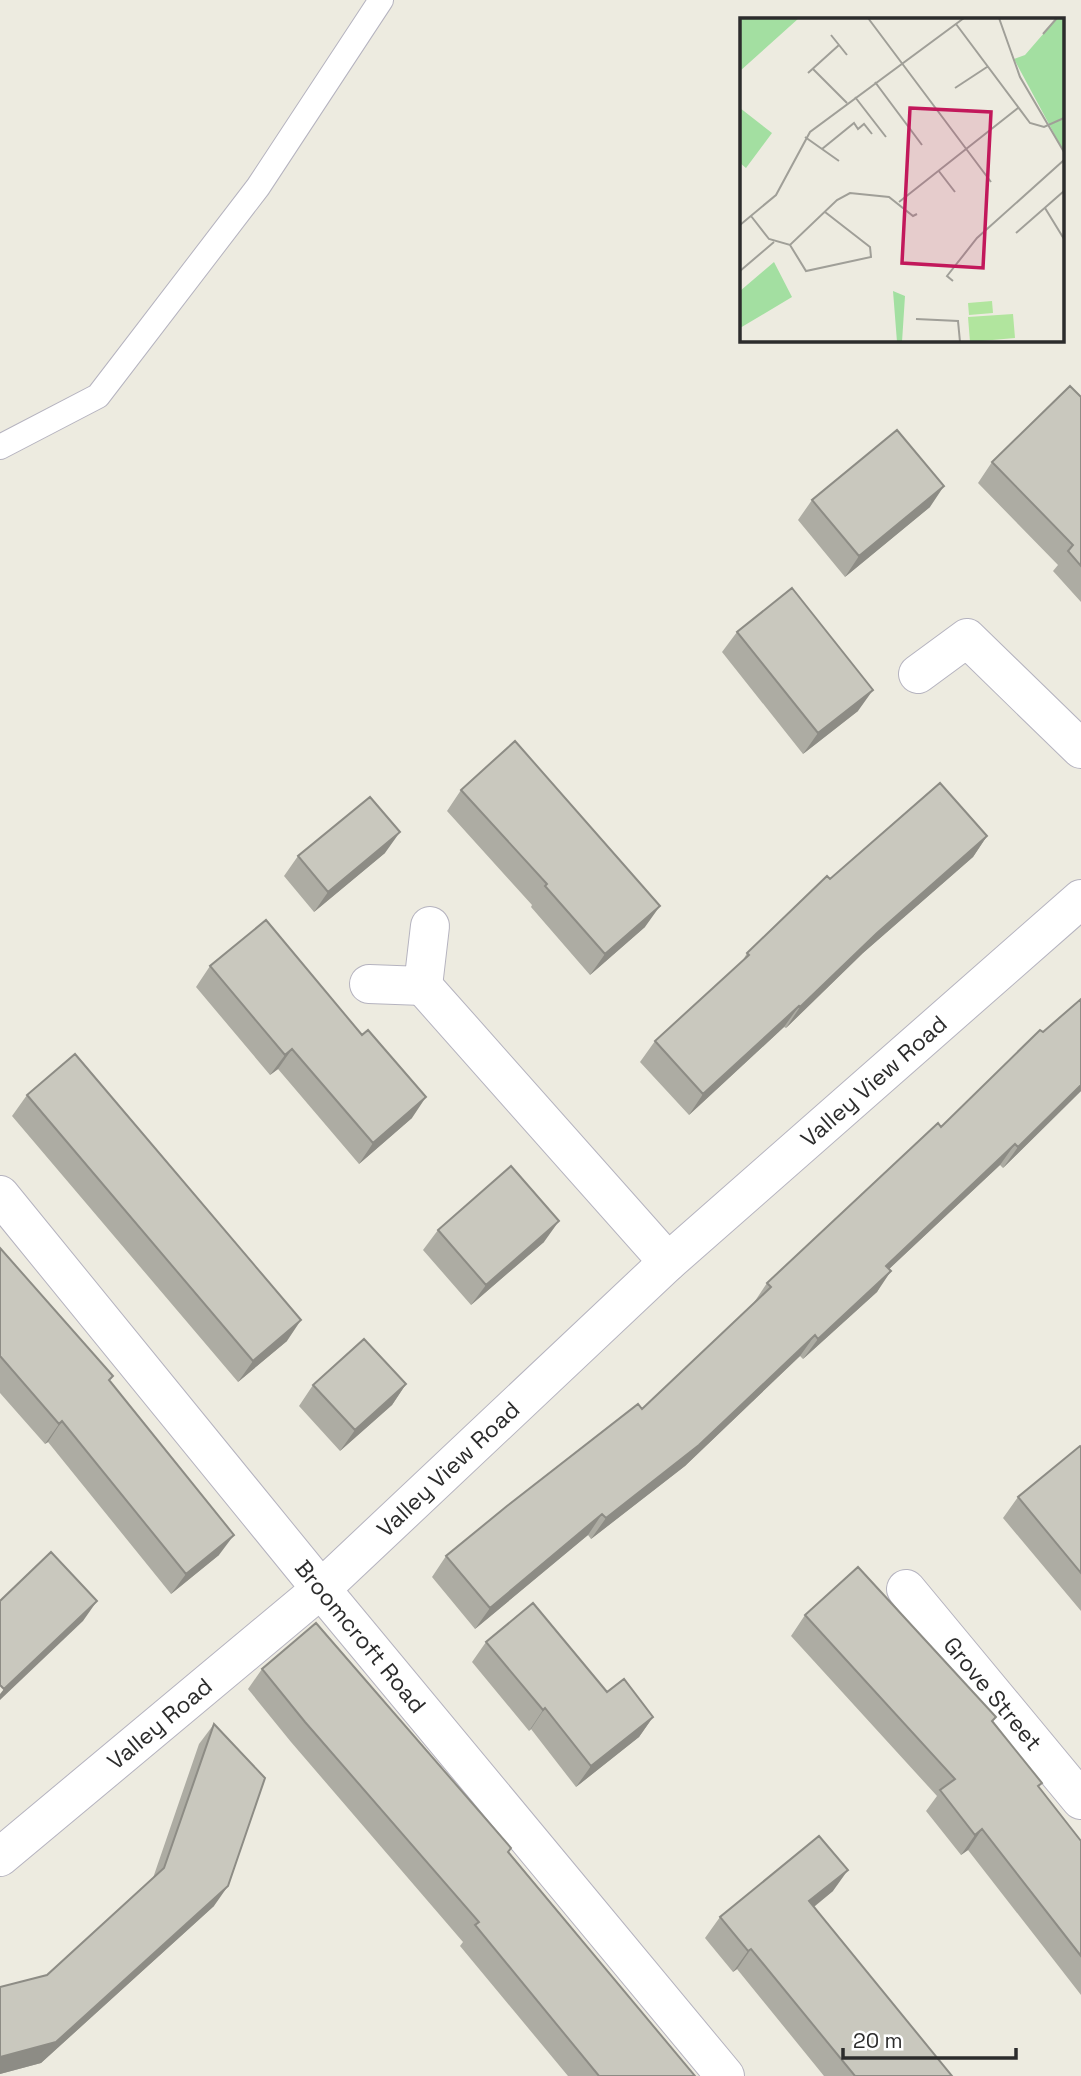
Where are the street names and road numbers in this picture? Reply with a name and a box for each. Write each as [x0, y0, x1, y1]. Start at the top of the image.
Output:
street label: Valley View Road [794, 1009, 953, 1154]
street label: Valley View Road [371, 1395, 526, 1544]
street label: Broomcroft Road [288, 1554, 433, 1719]
street label: Grove Street [937, 1631, 1049, 1757]
street label: Valley Road [101, 1671, 218, 1776]

